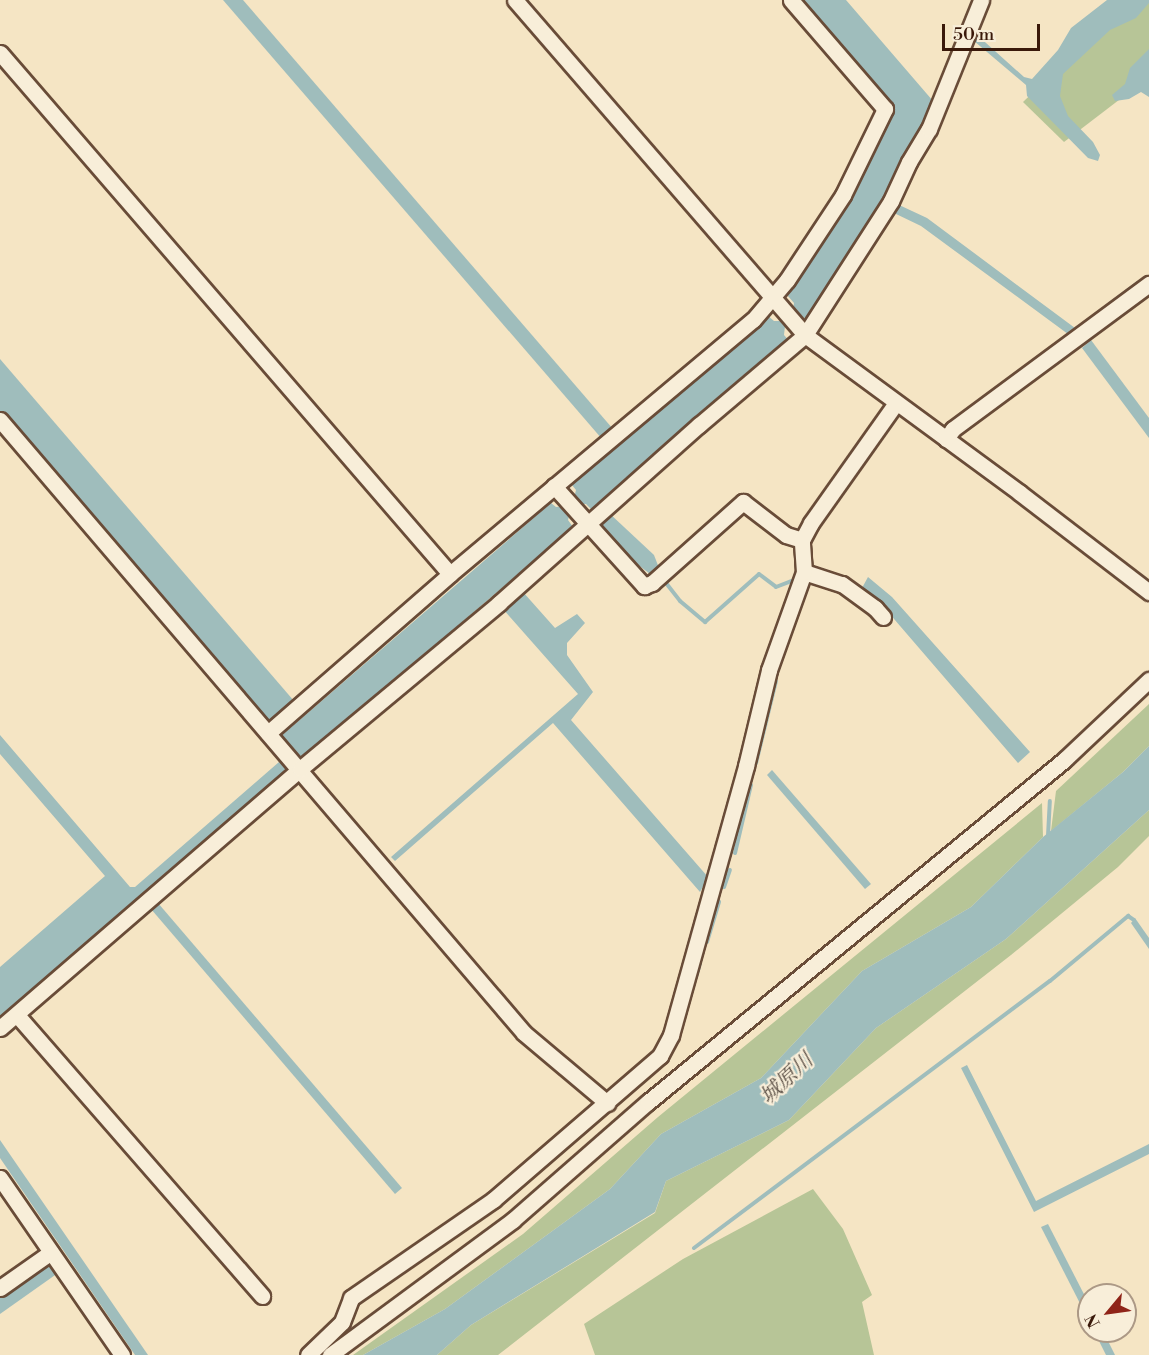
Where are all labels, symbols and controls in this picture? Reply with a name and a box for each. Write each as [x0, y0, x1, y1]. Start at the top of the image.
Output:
scale bar [945, 12, 1042, 50]
text: 50 m [953, 23, 994, 46]
water label: 城原川 [755, 1048, 819, 1110]
north arrow [1077, 1283, 1137, 1343]
text: N [1081, 1310, 1105, 1331]

